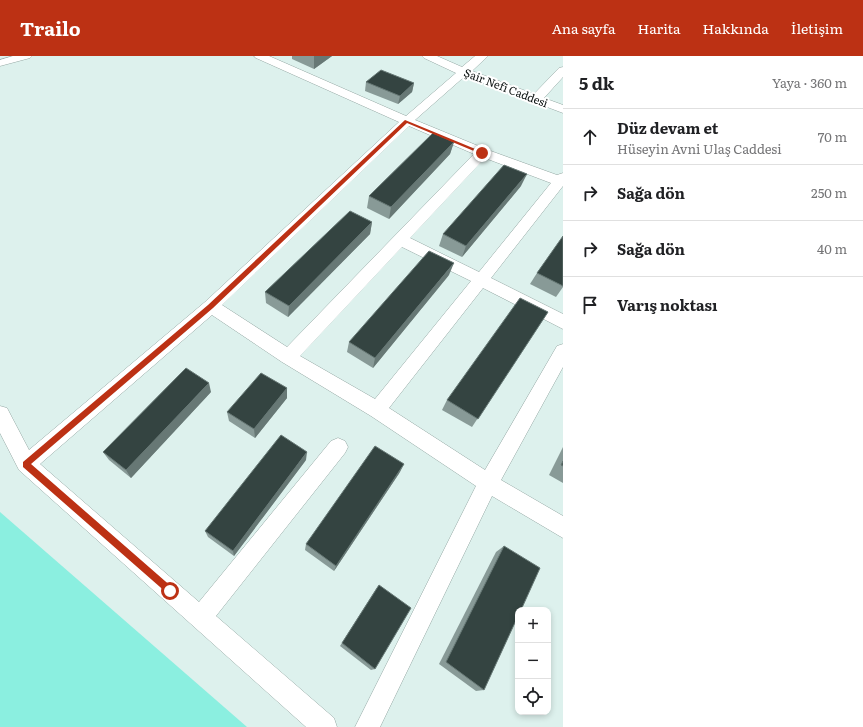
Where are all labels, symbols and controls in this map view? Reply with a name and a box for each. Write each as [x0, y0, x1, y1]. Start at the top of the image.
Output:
text: Trailo [20, 14, 81, 42]
text: Ana sayfa [552, 18, 615, 38]
text: Harita [637, 18, 681, 38]
text: Hakkında [703, 18, 769, 38]
text: İletişim [791, 18, 843, 38]
street label: Şair Nefi Caddesi [462, 64, 551, 111]
text: 5 dk [579, 70, 614, 95]
text: Yaya · 360 m [772, 73, 847, 92]
text: Düz devam et [617, 116, 718, 139]
icon: ahead [579, 126, 601, 148]
text: 70 m [818, 127, 847, 146]
text: Hüseyin Avni Ulaş Caddesi [617, 139, 782, 158]
route end [473, 144, 491, 162]
text: Sağa dön [617, 181, 685, 204]
icon: right [579, 182, 601, 204]
text: 250 m [811, 183, 847, 202]
text: Sağa dön [617, 237, 685, 260]
icon: right [579, 238, 601, 260]
text: 40 m [817, 239, 847, 258]
text: Varış noktası [617, 293, 717, 316]
icon: arrive [579, 294, 601, 316]
route start [161, 582, 179, 600]
map controls [515, 607, 551, 715]
button: + [515, 607, 551, 643]
button: − [515, 643, 551, 679]
button: locate [515, 679, 551, 715]

